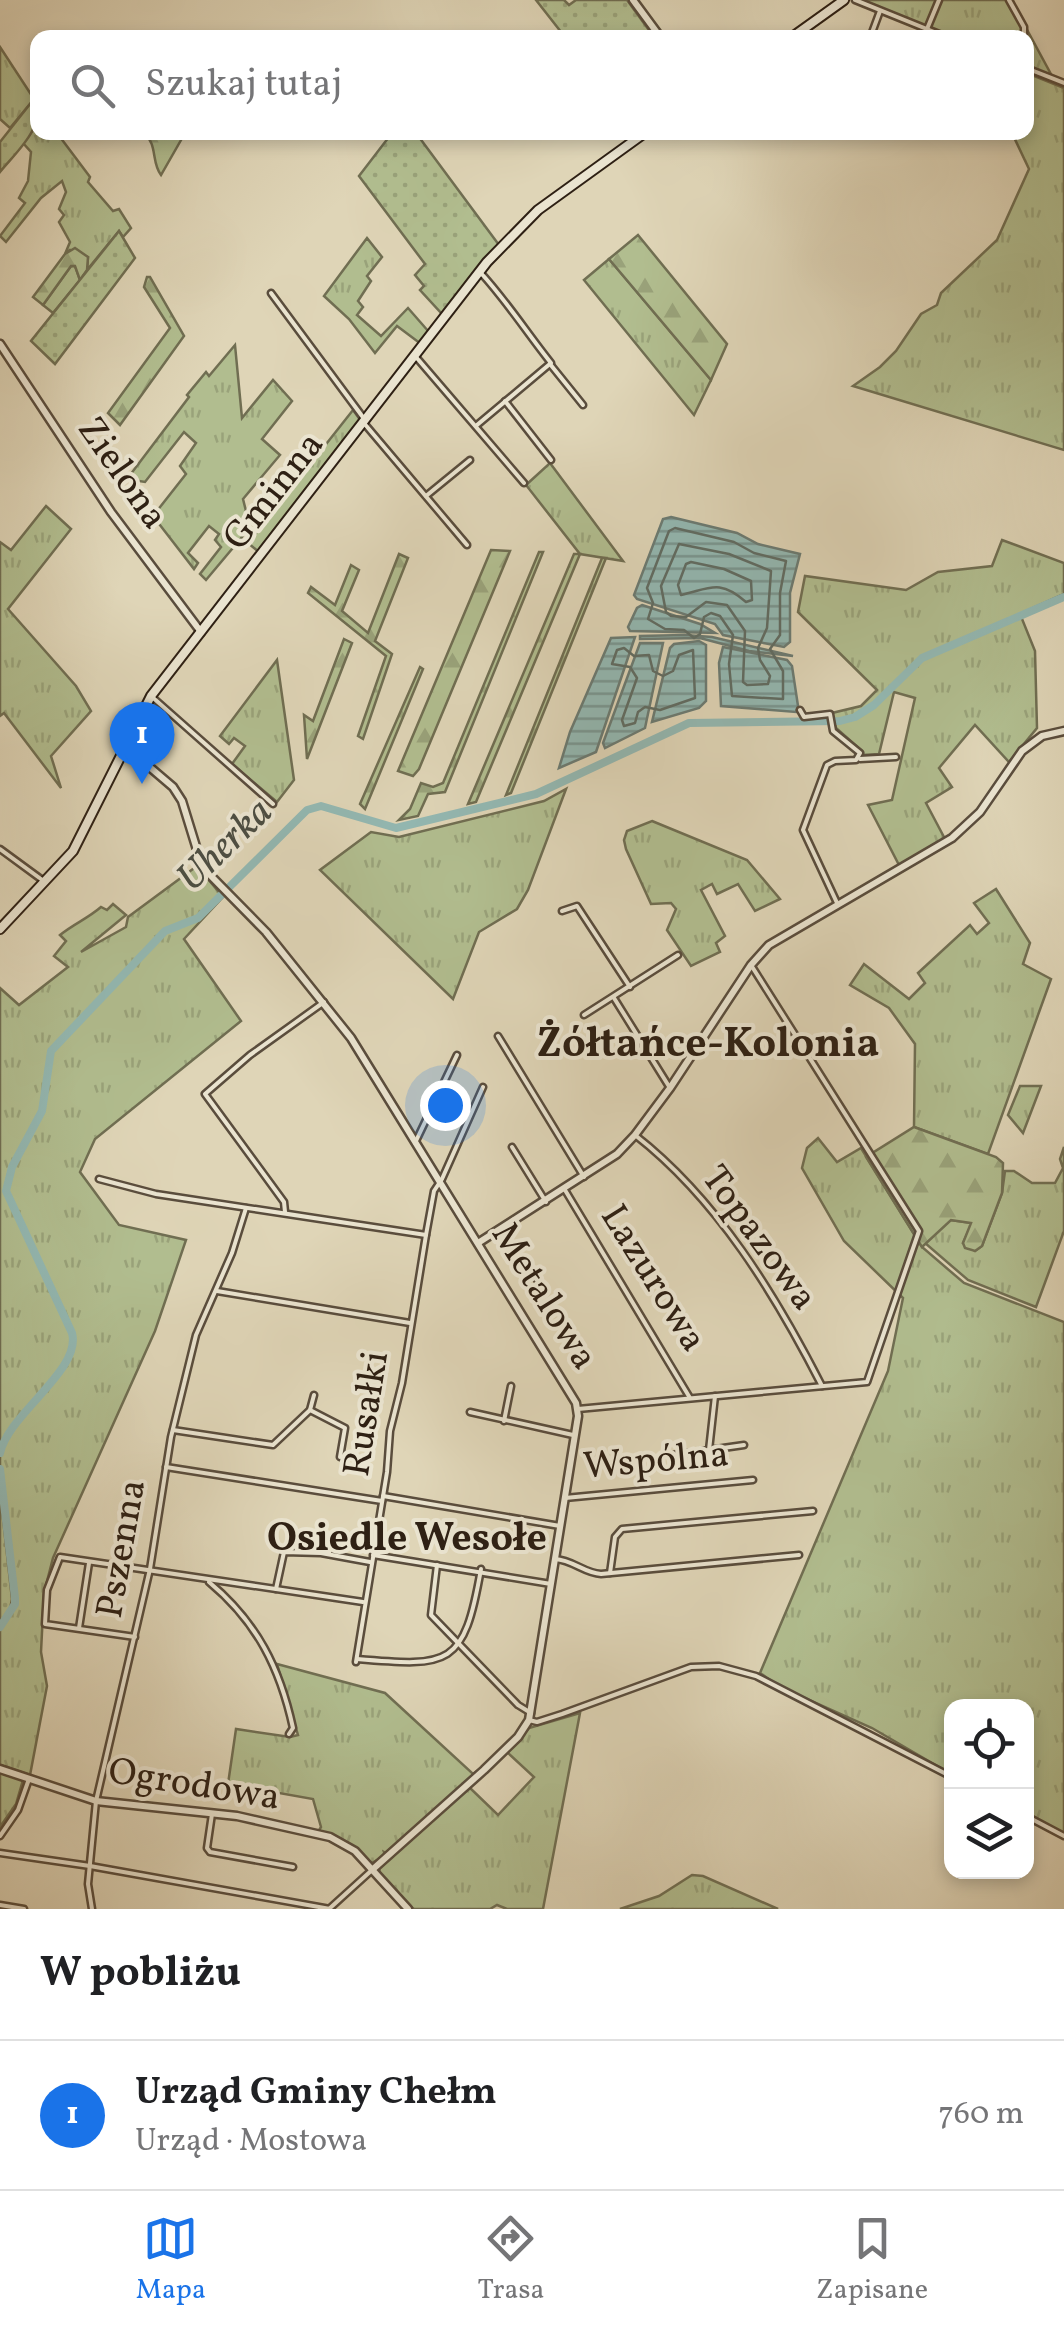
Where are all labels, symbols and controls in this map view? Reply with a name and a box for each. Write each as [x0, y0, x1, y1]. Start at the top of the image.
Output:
search box [30, 30, 1034, 140]
icon: search [65, 58, 120, 113]
text: Szukaj tutaj [145, 59, 342, 112]
street label: Zielona [63, 407, 179, 541]
street label: Gminna [212, 422, 338, 562]
pin: 1 [110, 702, 174, 784]
water label: Uherka [166, 786, 286, 906]
district label: Żółtańce-Kolonia [536, 1016, 880, 1075]
your location [420, 1080, 471, 1131]
street label: Topazowa [687, 1156, 829, 1322]
street label: Lazurowa [586, 1195, 718, 1363]
street label: Metalowa [477, 1213, 609, 1381]
street label: Rusałki [332, 1348, 404, 1480]
street label: Wspólna [581, 1429, 731, 1495]
street label: Pszenna [85, 1476, 161, 1622]
district label: Osiedle Wesołe [267, 1512, 547, 1568]
map controls [944, 1699, 1034, 1879]
button: locate [944, 1699, 1034, 1789]
street label: Ogrodowa [104, 1746, 284, 1826]
button: layers [944, 1789, 1034, 1879]
text: W pobliżu [40, 1945, 241, 2004]
text: Urząd Gminy Chełm [135, 2067, 497, 2120]
text: 1 [66, 2093, 79, 2137]
text: 760 m [938, 2093, 1024, 2137]
text: Urząd · Mostowa [135, 2120, 367, 2164]
tab: Mapa [136, 2211, 206, 2310]
tab: Trasa [478, 2211, 544, 2310]
tab: Zapisane [816, 2211, 928, 2310]

